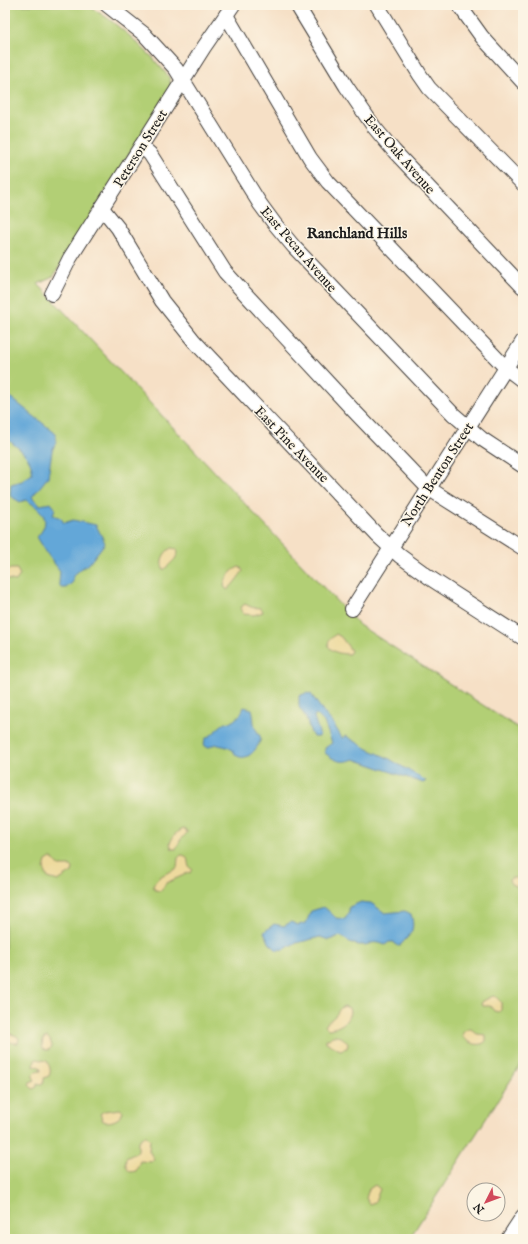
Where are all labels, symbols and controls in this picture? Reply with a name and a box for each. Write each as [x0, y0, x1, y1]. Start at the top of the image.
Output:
street label: Peterson Street [110, 106, 172, 191]
street label: East Oak Avenue [360, 111, 439, 199]
street label: East Pecan Avenue [256, 203, 341, 297]
district label: Ranchland Hills [307, 224, 408, 243]
street label: East Pine Avenue [250, 402, 333, 487]
street label: North Benton Street [398, 419, 478, 530]
north arrow [466, 1182, 506, 1222]
text: N [471, 1199, 488, 1217]

